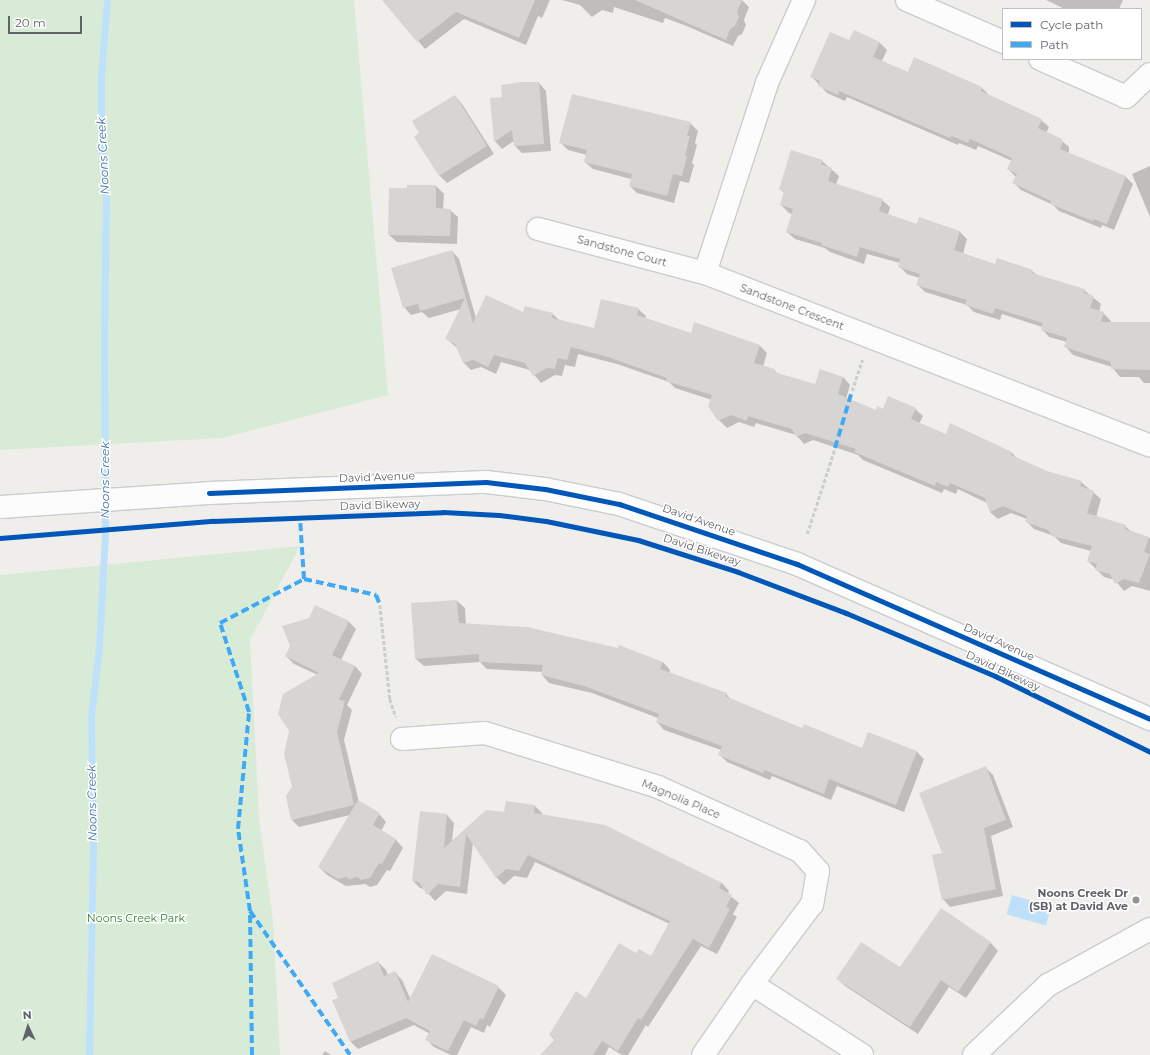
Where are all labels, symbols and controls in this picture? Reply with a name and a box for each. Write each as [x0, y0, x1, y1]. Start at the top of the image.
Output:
scale bar [10, 8, 84, 34]
legend [1002, 8, 1142, 60]
text: 20 m [15, 15, 46, 30]
text: Cycle path [1040, 17, 1103, 32]
text: Path [1040, 37, 1069, 52]
water label: Noons Creek [94, 117, 112, 195]
street label: Sandstone Court [576, 233, 668, 269]
street label: Sandstone Crescent [738, 281, 846, 333]
water label: Noons Creek [98, 442, 112, 518]
street label: David Avenue [339, 469, 415, 485]
street label: David Bikeway [340, 497, 420, 513]
street label: David Avenue [661, 501, 737, 539]
street label: David Bikeway [662, 531, 742, 569]
street label: David Avenue [961, 620, 1037, 664]
street label: David Bikeway [964, 648, 1042, 694]
water label: Noons Creek [84, 764, 100, 842]
street label: Magnolia Place [640, 776, 722, 822]
place label: Noons Creek Dr (SB) at David Ave [1029, 887, 1128, 913]
marker: Noons Creek Dr (SB) at David Ave [1131, 895, 1141, 905]
park label: Noons Creek Park [87, 911, 185, 925]
north arrow [8, 1007, 48, 1047]
text: N [22, 1008, 32, 1022]

